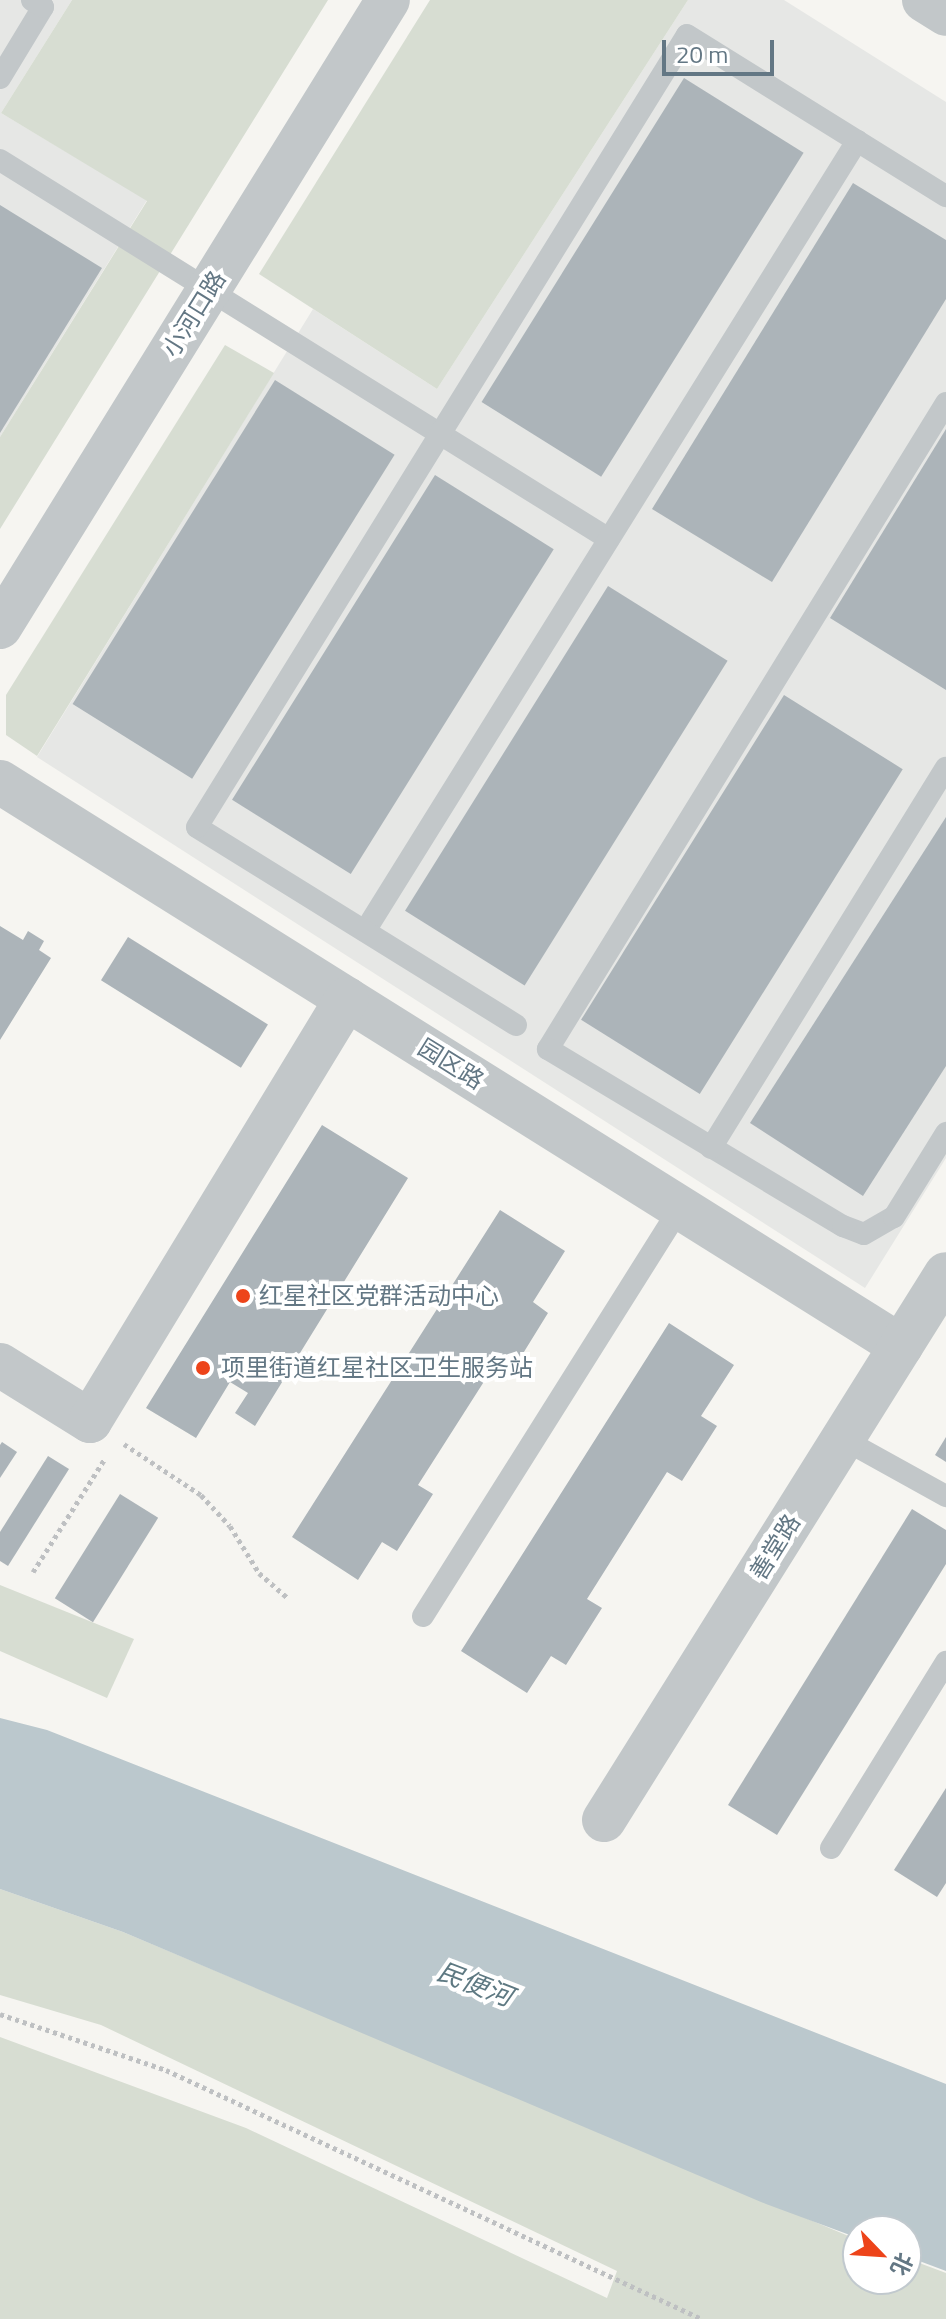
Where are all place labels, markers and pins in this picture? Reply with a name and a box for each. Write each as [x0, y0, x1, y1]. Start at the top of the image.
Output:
place label: 红星社区党群活动中心 [259, 1282, 499, 1310]
marker: 红星社区党群活动中心 [234, 1287, 252, 1305]
place label: 项里街道红星社区卫生服务站 [221, 1354, 533, 1382]
marker: 项里街道红星社区卫生服务站 [192, 1357, 214, 1379]

